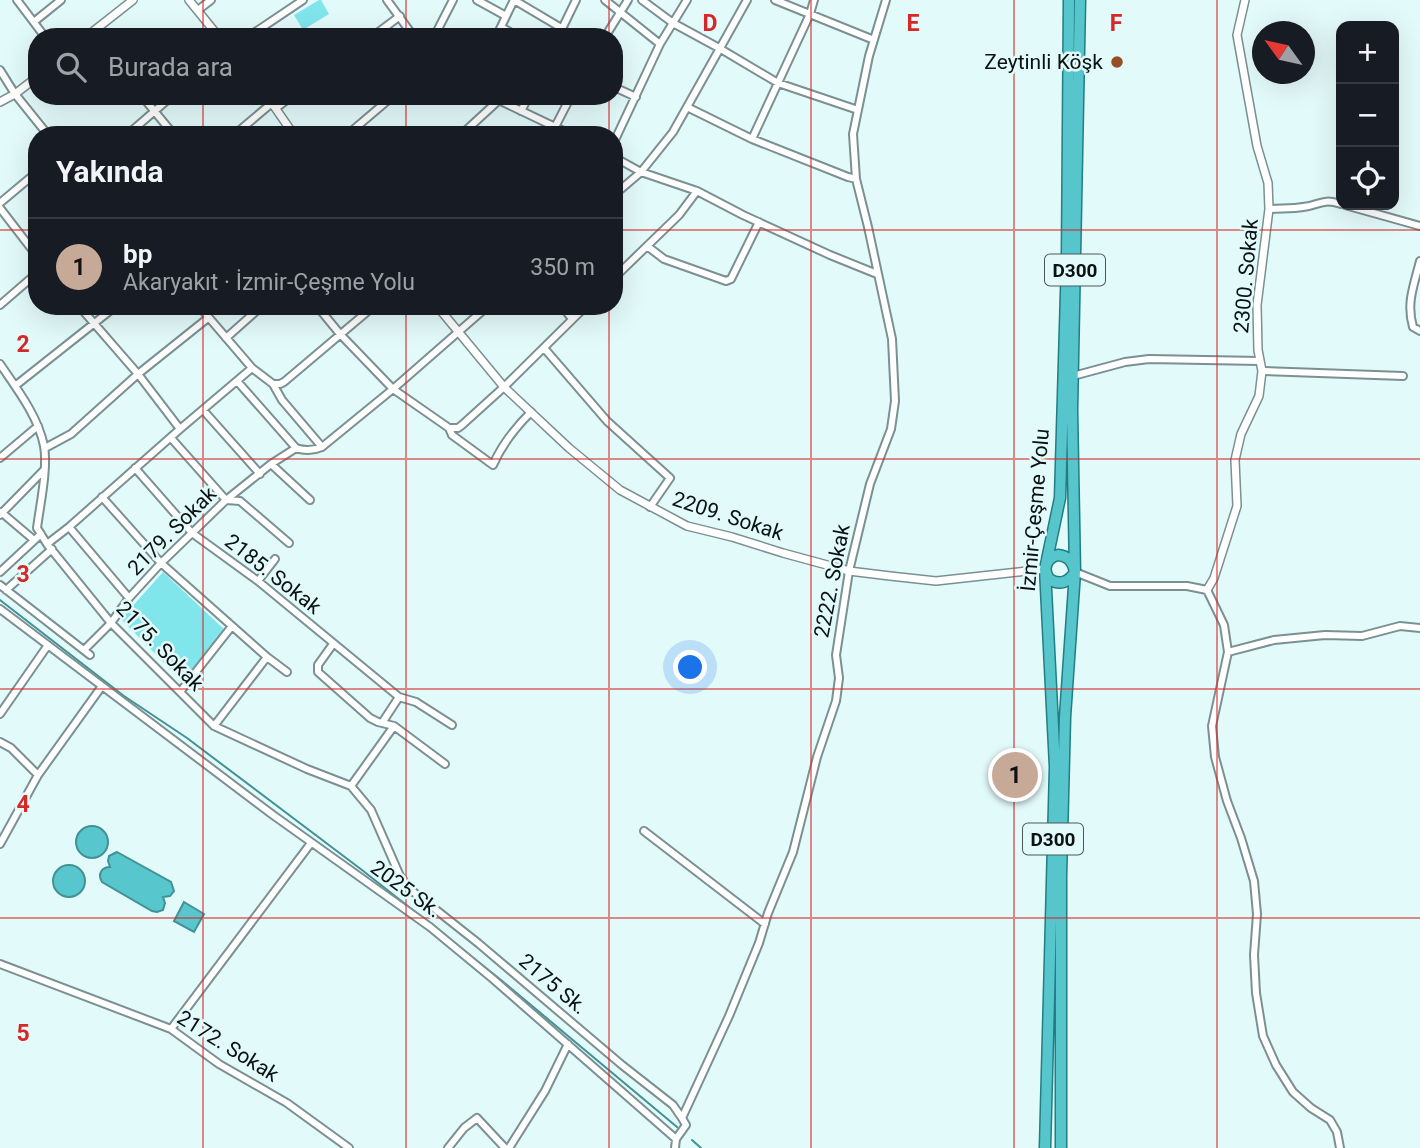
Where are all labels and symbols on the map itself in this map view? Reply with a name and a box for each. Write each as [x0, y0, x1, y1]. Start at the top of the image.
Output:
text: D [703, 10, 717, 37]
text: E [907, 10, 920, 37]
text: F [1110, 10, 1123, 37]
north arrow [1252, 21, 1315, 84]
place label: Zeytinli Köşk [984, 50, 1103, 74]
marker: Zeytinli Köşk [1109, 54, 1125, 70]
street label: 2300. Sokak [1229, 217, 1263, 334]
road number: D300 [1045, 254, 1105, 286]
text: 2 [16, 331, 30, 358]
street label: İzmir-Çeşme Yolu [1016, 427, 1054, 593]
street label: 2179. Sokak [123, 482, 221, 580]
street label: 2209. Sokak [670, 487, 787, 545]
street label: 2222. Sokak [809, 522, 855, 640]
street label: 2185. Sokak [220, 529, 326, 619]
text: 3 [16, 561, 30, 588]
street label: 2175. Sokak [111, 596, 209, 696]
your location [673, 650, 707, 684]
pin: 1 [992, 749, 1038, 801]
text: 4 [16, 791, 30, 818]
road number: D300 [1023, 824, 1083, 854]
street label: 2025 Sk. [366, 855, 446, 923]
street label: 2175 Sk. [514, 949, 592, 1019]
street label: 2172. Sokak [173, 1005, 283, 1087]
text: 5 [16, 1020, 30, 1047]

